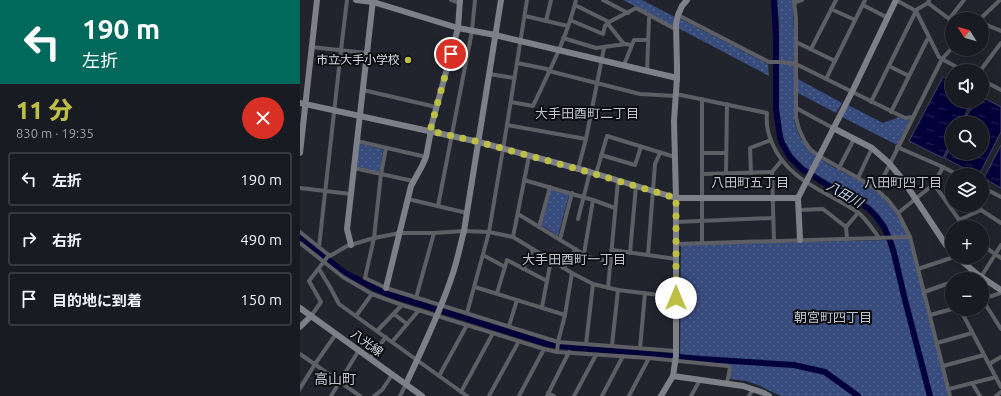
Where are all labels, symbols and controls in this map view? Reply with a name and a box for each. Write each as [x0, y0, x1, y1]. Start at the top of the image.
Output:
north arrow [945, 12, 989, 56]
map controls [945, 12, 989, 316]
text: 190 m [82, 13, 160, 44]
icon: left [16, 16, 68, 68]
pin [434, 37, 468, 71]
icon: arrive [440, 43, 462, 65]
text: 左折 [82, 50, 118, 70]
place label: 市立大手小学校 [316, 53, 400, 66]
marker: 市立大手小学校 [403, 55, 413, 65]
button: sound [945, 64, 989, 108]
text: 11 分 [16, 97, 73, 124]
button: close [242, 97, 284, 139]
district label: 大手田酉町二丁目 [535, 106, 639, 120]
button: search [945, 116, 989, 160]
text: 830 m · 19:35 [16, 126, 94, 140]
icon: left [18, 168, 40, 190]
button: layers [945, 168, 989, 212]
text: 190 m [240, 171, 282, 188]
text: 左折 [52, 172, 82, 189]
district label: 八田町五丁目 [711, 175, 789, 189]
district label: 八田町四丁目 [864, 175, 942, 189]
water label: 八田川 [825, 178, 867, 211]
button: + [945, 220, 989, 264]
icon: right [18, 228, 40, 250]
text: 490 m [240, 231, 282, 248]
text: 右折 [52, 232, 82, 249]
district label: 大手田酉町一丁目 [522, 252, 626, 266]
button: − [945, 272, 989, 316]
position arrow [655, 277, 697, 319]
icon: arrive [18, 288, 40, 310]
text: 150 m [240, 291, 282, 308]
text: 目的地に到着 [52, 292, 142, 309]
district label: 朝宮町四丁目 [794, 310, 872, 324]
street label: 八光線 [349, 327, 386, 358]
district label: 高山町 [314, 371, 356, 387]

